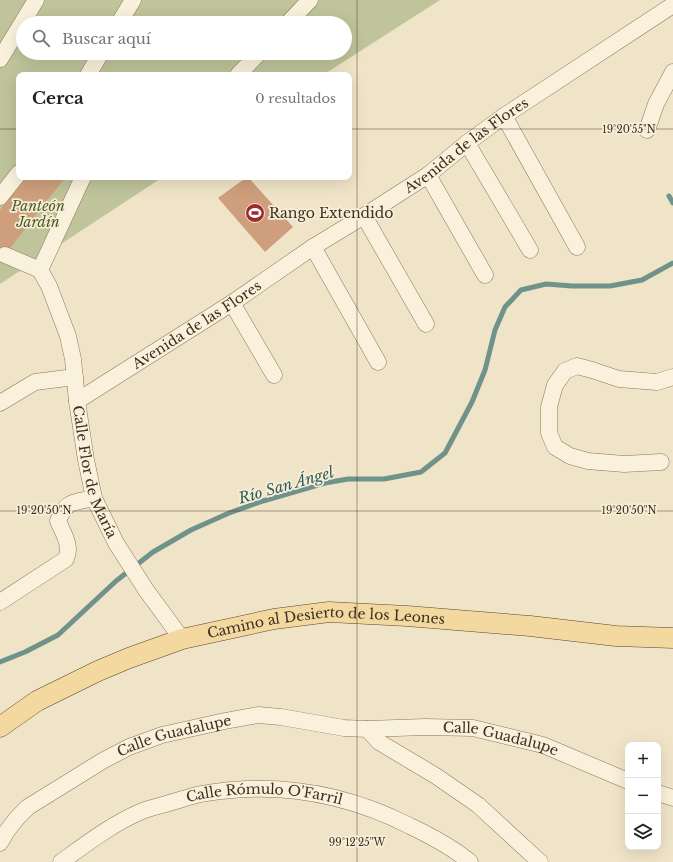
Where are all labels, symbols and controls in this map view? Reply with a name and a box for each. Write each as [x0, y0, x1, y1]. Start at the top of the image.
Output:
search box [16, 16, 352, 60]
icon: search [30, 27, 52, 49]
text: Buscar aquí [62, 29, 151, 48]
text: Cerca [32, 88, 84, 109]
text: 0 resultados [255, 90, 336, 107]
street label: Avenida de las Flores [400, 94, 532, 197]
text: 19°20'55"N [602, 123, 656, 136]
park label: Panteón Jardín [10, 197, 65, 231]
sports icon: Rango Extendido [244, 202, 266, 224]
place label: Rango Extendido [269, 204, 393, 222]
street label: Avenida de las Flores [128, 276, 265, 373]
street label: Calle Flor de María [69, 404, 121, 541]
water label: Río San Ángel [235, 462, 336, 508]
text: 19°20'50"N [16, 504, 72, 517]
text: 19°20'50"N [601, 504, 657, 517]
street label: Camino al Desierto de los Leones [205, 603, 446, 642]
street label: Calle Guadalupe [114, 711, 233, 761]
street label: Calle Guadalupe [443, 718, 561, 760]
map controls [625, 742, 661, 850]
button: + [625, 742, 661, 778]
button: − [625, 778, 661, 814]
street label: Calle Rómulo O'Farril [184, 780, 345, 809]
button: layers [625, 814, 661, 850]
text: 99°12'25"W [329, 836, 385, 849]

